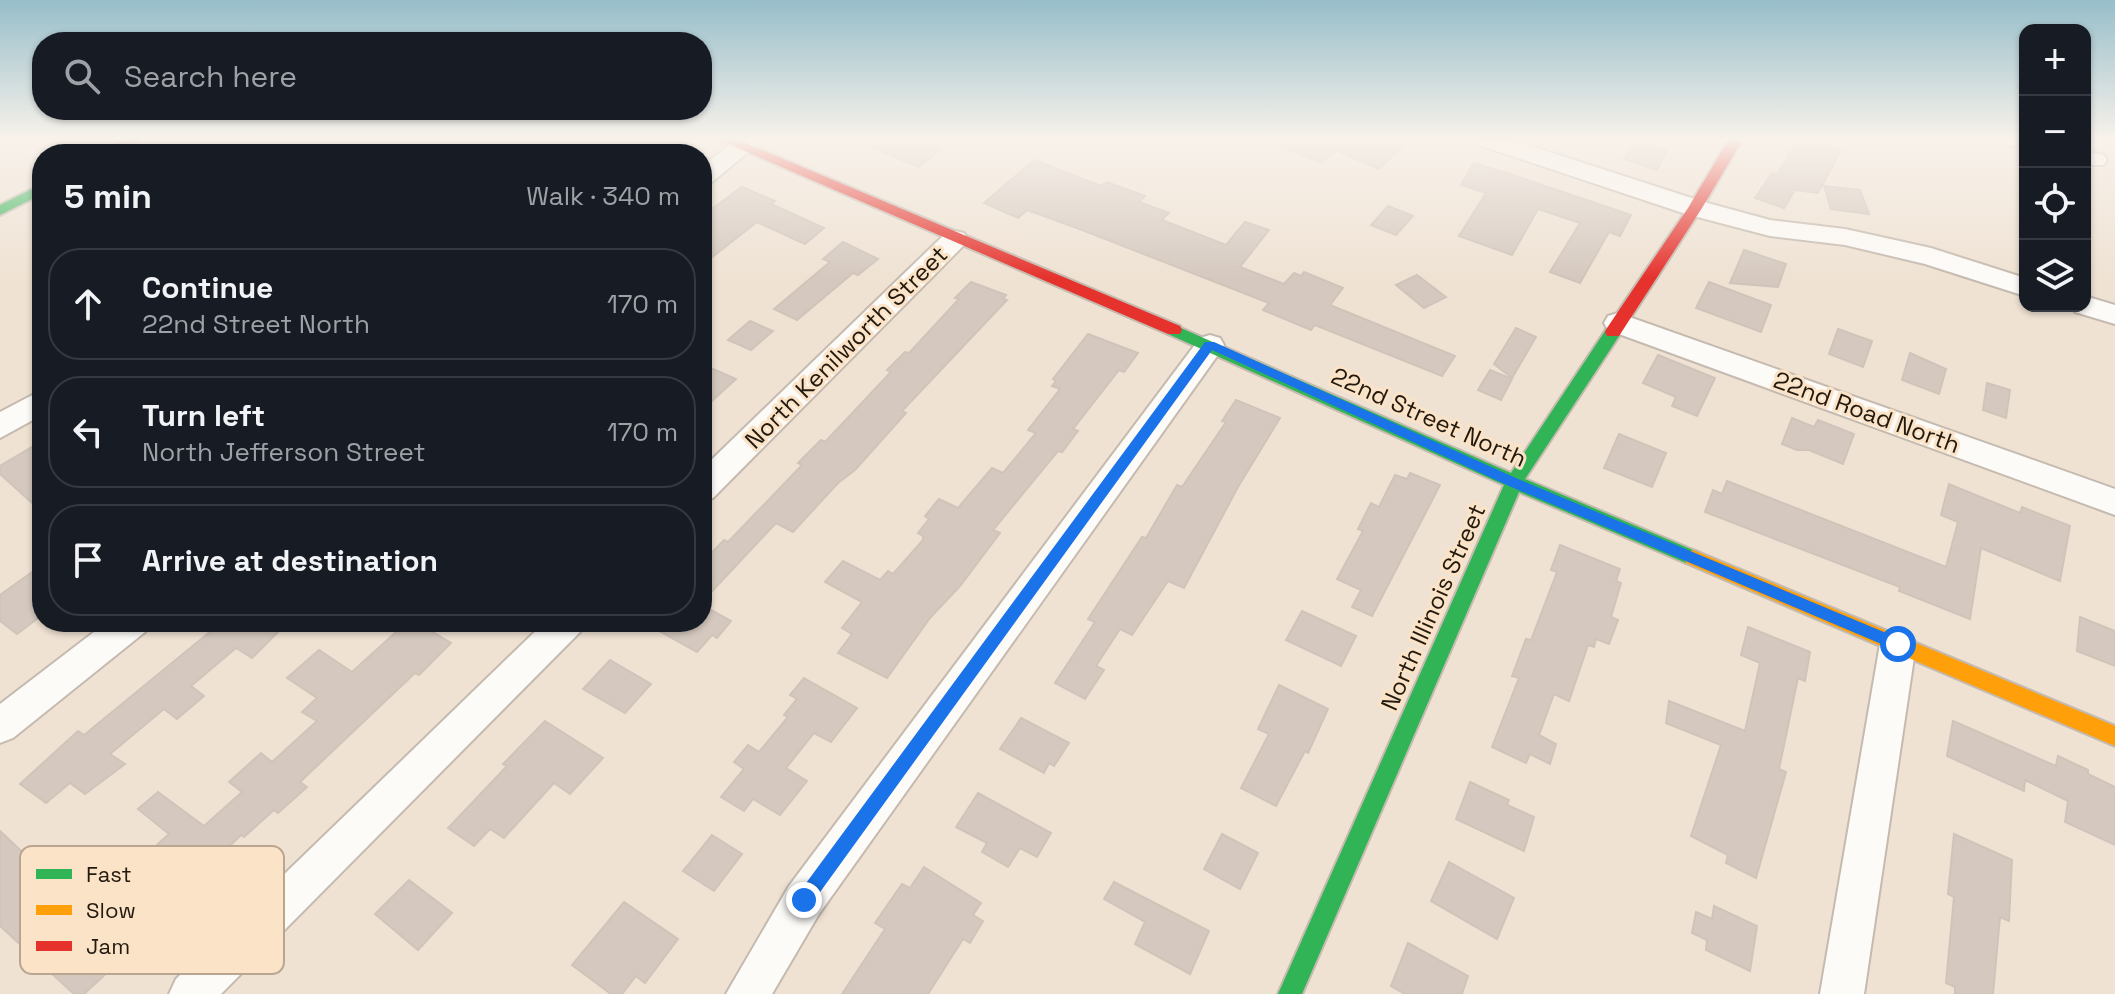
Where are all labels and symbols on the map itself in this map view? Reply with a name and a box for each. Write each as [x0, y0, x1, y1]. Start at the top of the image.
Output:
street label: North Kenilworth Street [738, 239, 954, 455]
street label: 22nd Street North [1327, 360, 1531, 474]
street label: 22nd Road North [1770, 364, 1964, 460]
street label: North Illinois Street [1374, 499, 1492, 715]
route start [1880, 626, 1916, 662]
legend [20, 846, 284, 974]
text: Fast [86, 860, 132, 888]
route end [786, 882, 822, 918]
text: Slow [86, 896, 136, 924]
text: Jam [86, 932, 130, 960]

